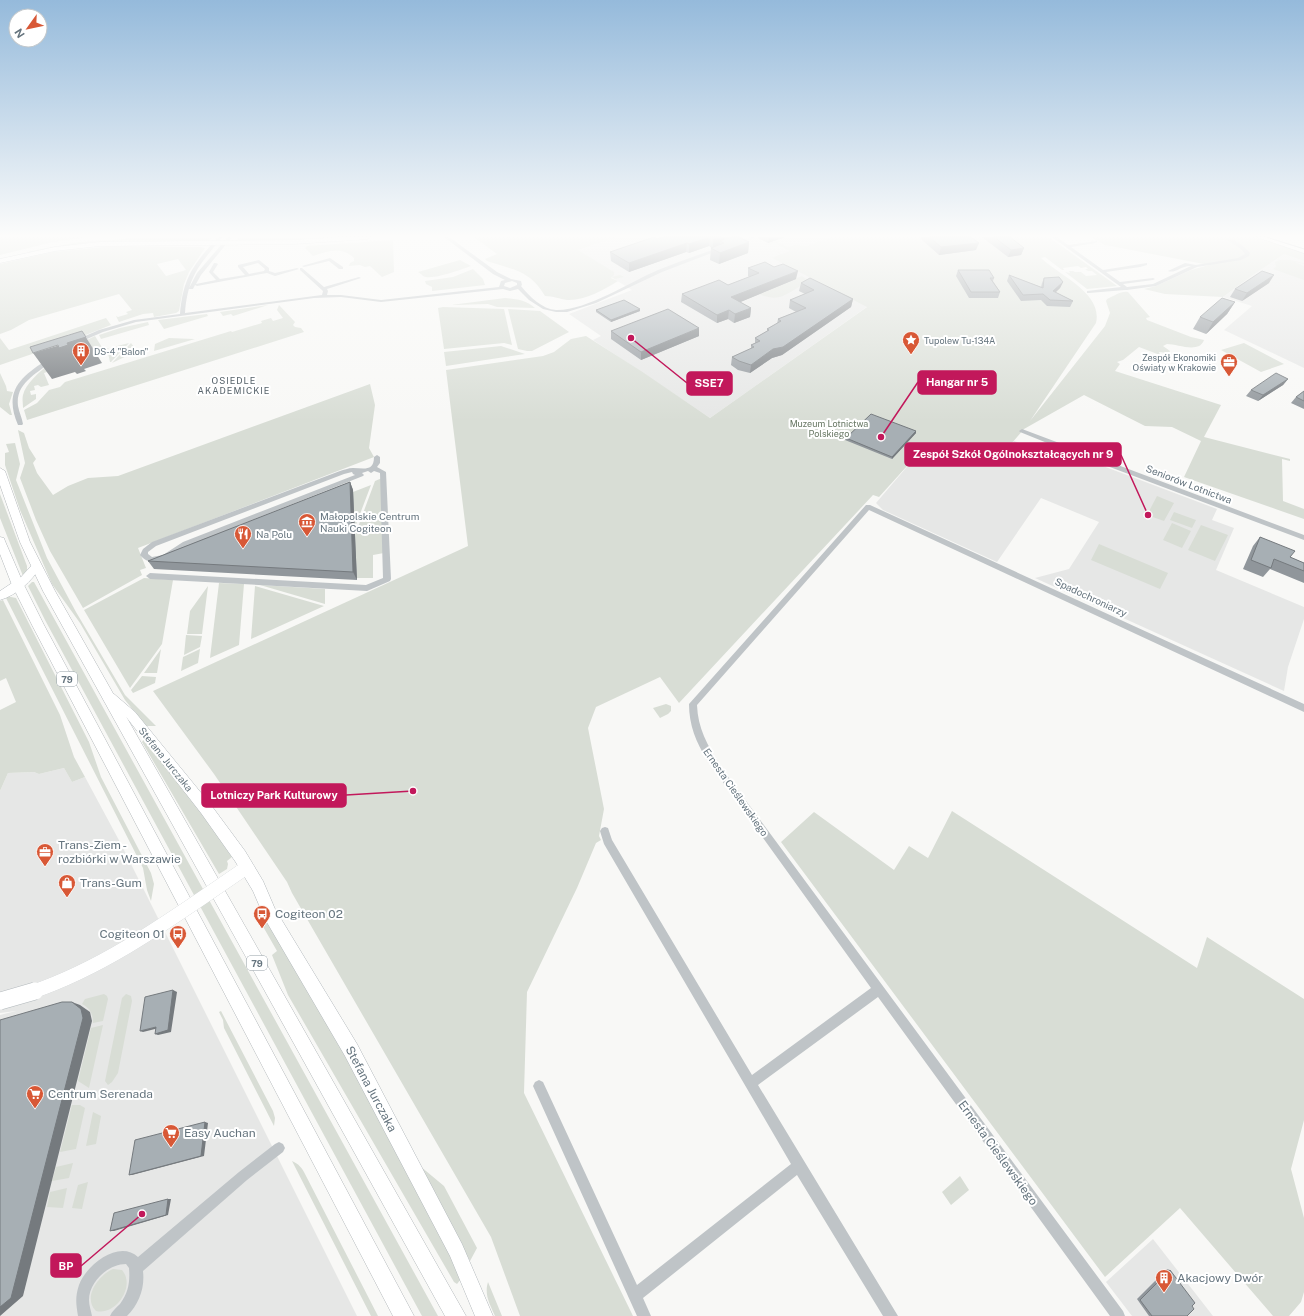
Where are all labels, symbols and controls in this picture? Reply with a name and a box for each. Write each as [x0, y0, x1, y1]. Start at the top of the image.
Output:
north arrow [8, 8, 48, 48]
text: N [12, 27, 27, 40]
place icon: Tupolew Tu-134A [901, 330, 921, 355]
place label: Tupolew Tu-134A [924, 335, 996, 346]
building icon: DS-4 "Balon" [71, 341, 91, 366]
place label: DS-4 "Balon" [94, 346, 149, 357]
place label: Zespół Ekonomiki Oświaty w Krakowie [1133, 352, 1216, 373]
office icon: Zespół Ekonomiki Oświaty w Krakowie [1219, 352, 1239, 377]
callout: Hangar nr 5 [918, 371, 996, 394]
callout: SSE7 [687, 372, 732, 395]
district label: OSIEDLE AKADEMICKIE [198, 375, 270, 396]
text: Hangar nr 5 [926, 376, 988, 388]
text: SSE7 [694, 377, 724, 389]
park label: Muzeum Lotnictwa Polskiego [790, 418, 868, 439]
callout: Zespół Szkół Ogólnokształcących nr 9 [905, 443, 1121, 466]
text: Zespół Szkół Ogólnokształcących nr 9 [913, 448, 1113, 460]
street label: Seniorów Lotnictwa [1144, 462, 1234, 506]
place label: Małopolskie Centrum Nauki Cogiteon [320, 510, 419, 534]
museum icon: Małopolskie Centrum Nauki Cogiteon [297, 512, 317, 537]
restaurant icon: Na Polu [233, 524, 253, 549]
place label: Na Polu [256, 528, 292, 540]
street label: Spadochroniarzy [1053, 575, 1130, 619]
road number: 79 [57, 672, 77, 686]
street label: Stefana Jurczaka [136, 724, 196, 794]
street label: Ernesta Cieślewskiego [701, 746, 771, 839]
callout: Lotniczy Park Kulturowy [202, 784, 346, 807]
text: Lotniczy Park Kulturowy [210, 789, 338, 801]
place label: Trans-Ziem - rozbiórki w Warszawie [58, 838, 181, 866]
office icon: Trans-Ziem - rozbiórki w Warszawie [35, 842, 55, 867]
shop icon: Trans-Gum [57, 873, 77, 898]
place label: Trans-Gum [80, 876, 142, 890]
bus stop icon: Cogiteon 02 [252, 904, 272, 929]
place label: Cogiteon 02 [275, 907, 343, 921]
bus stop icon: Cogiteon 01 [168, 924, 188, 949]
place label: Cogiteon 01 [99, 927, 165, 941]
road number: 79 [247, 956, 267, 970]
street label: Stefana Jurczaka [342, 1044, 400, 1134]
supermarket icon: Centrum Serenada [25, 1084, 45, 1109]
place label: Centrum Serenada [48, 1087, 153, 1101]
street label: Ernesta Cieślewskiego [955, 1098, 1041, 1208]
supermarket icon: Easy Auchan [161, 1123, 181, 1148]
place label: Easy Auchan [184, 1126, 256, 1140]
callout: BP [51, 1254, 81, 1277]
text: BP [59, 1260, 73, 1272]
building icon: Akacjowy Dwór [1154, 1268, 1174, 1293]
place label: Akacjowy Dwór [1177, 1271, 1263, 1285]

